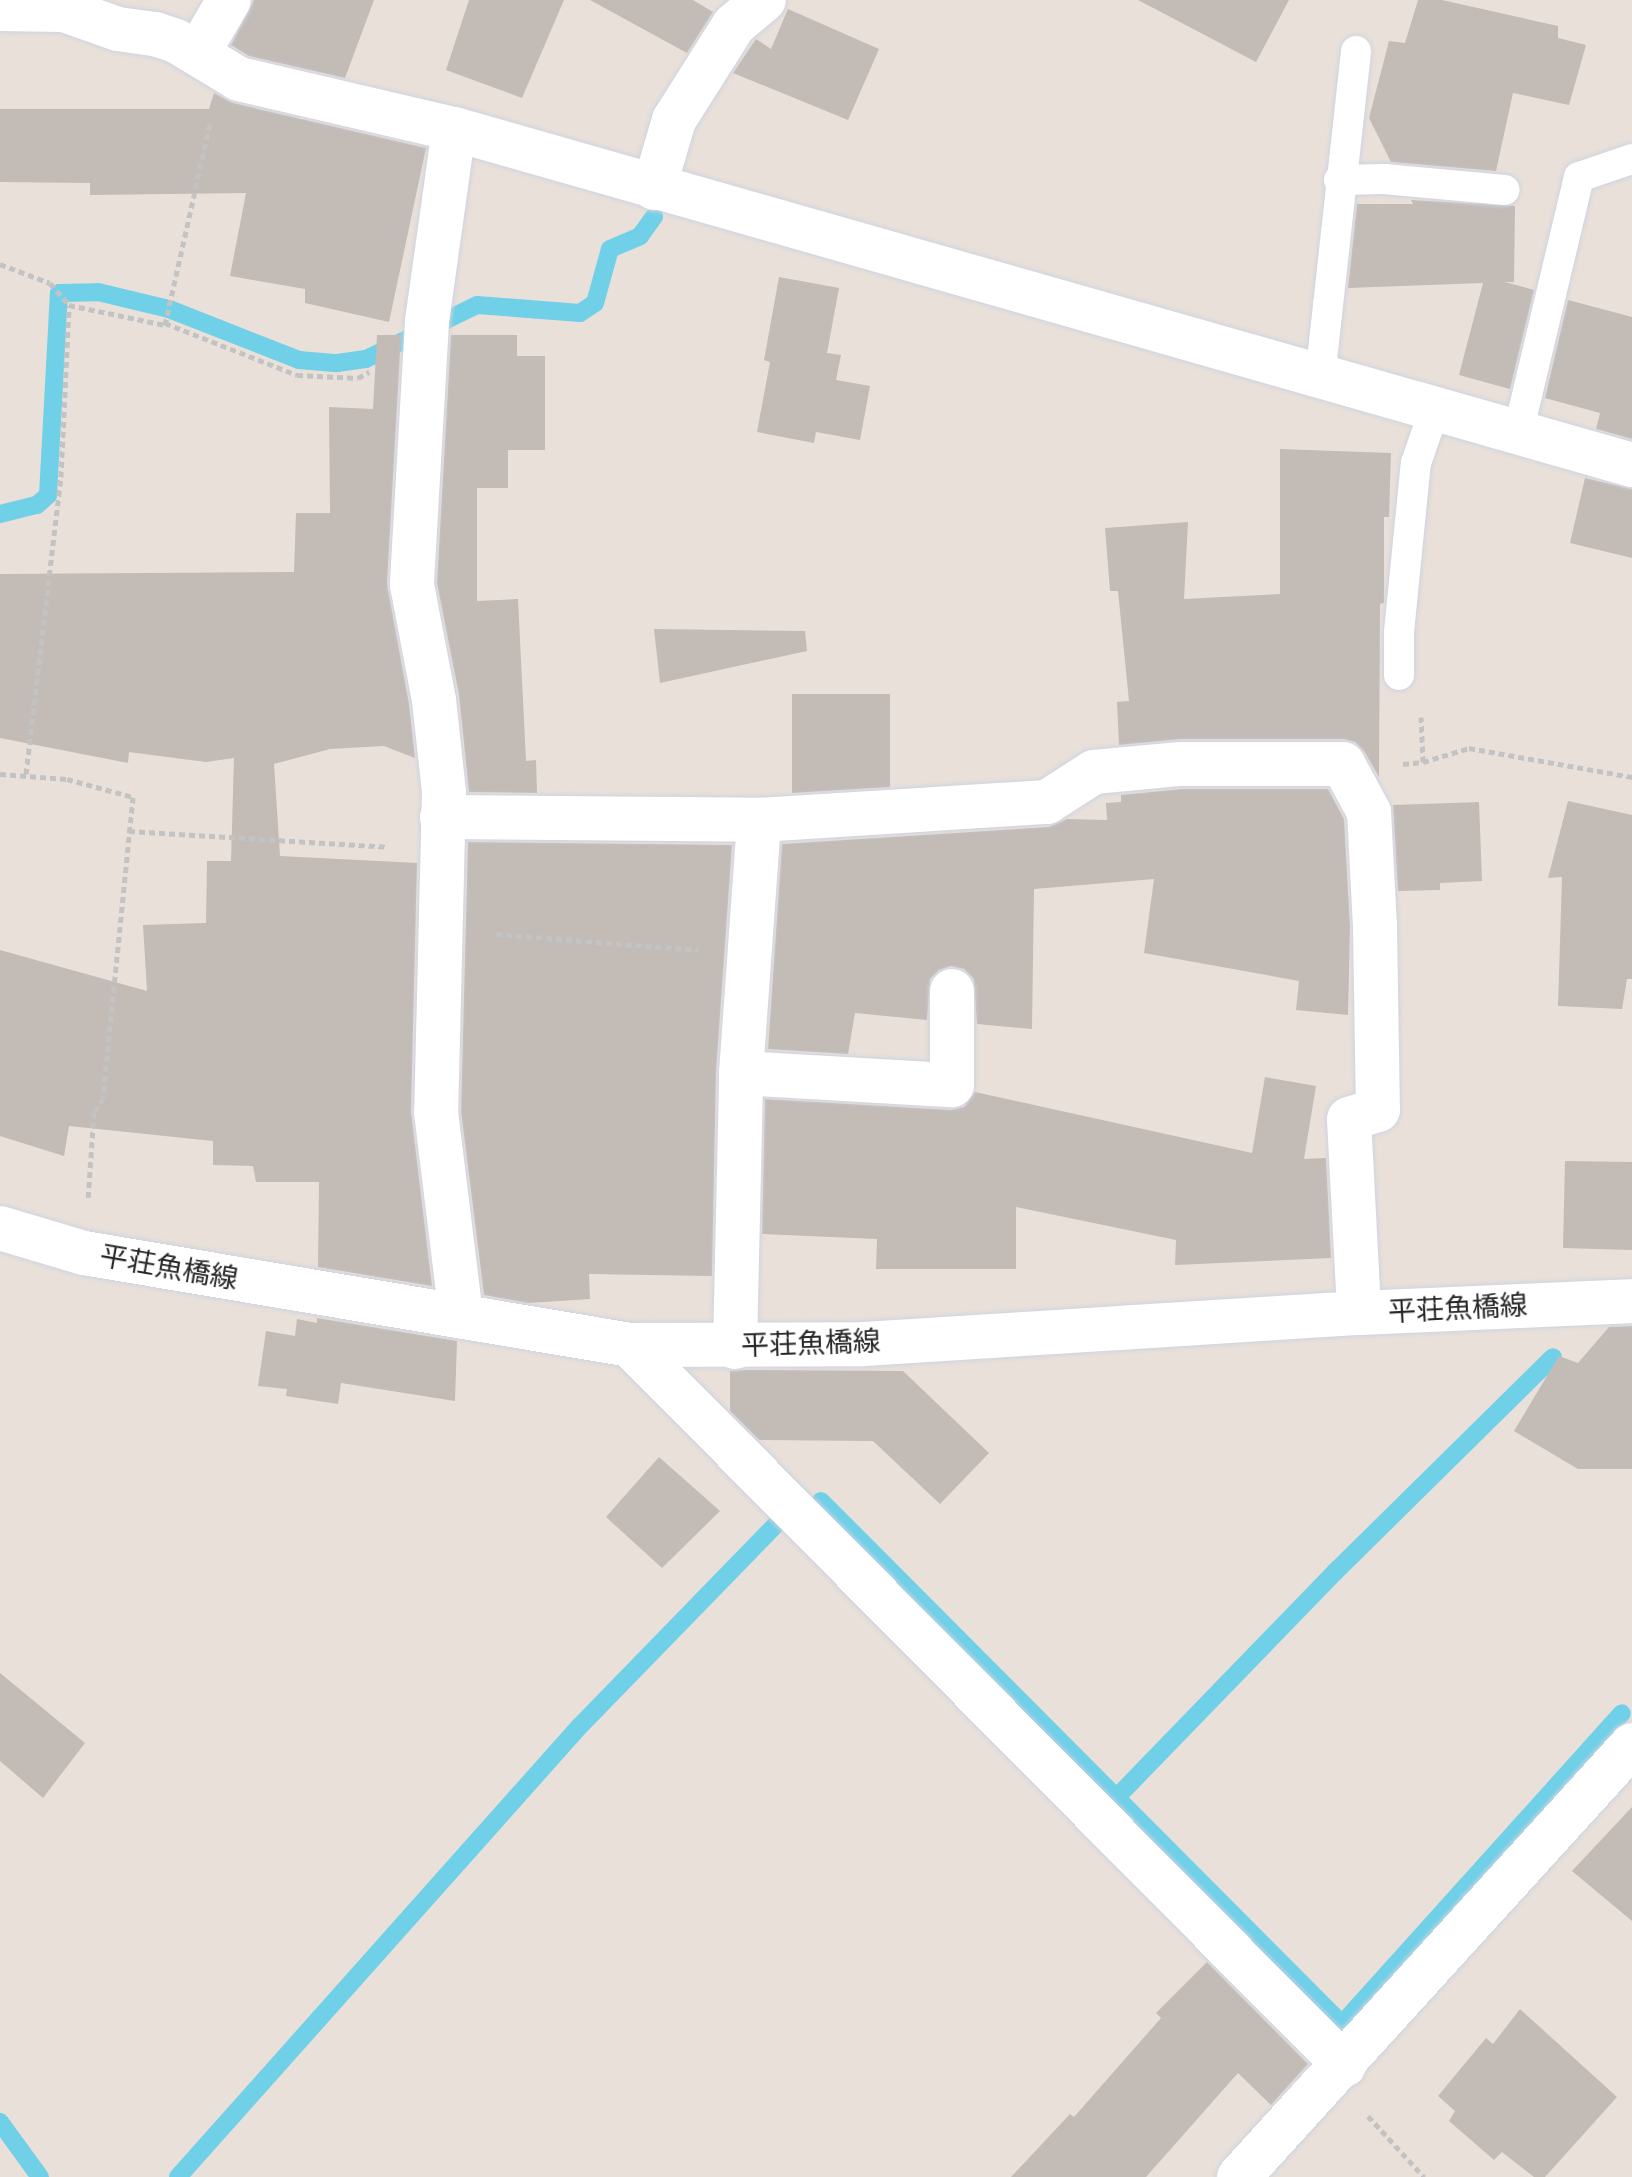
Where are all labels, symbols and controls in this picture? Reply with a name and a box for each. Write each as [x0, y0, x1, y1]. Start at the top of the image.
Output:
street label: 平荘魚橋線 [97, 1239, 241, 1297]
street label: 平荘魚橋線 [1387, 1289, 1529, 1329]
street label: 平荘魚橋線 [740, 1325, 882, 1363]

